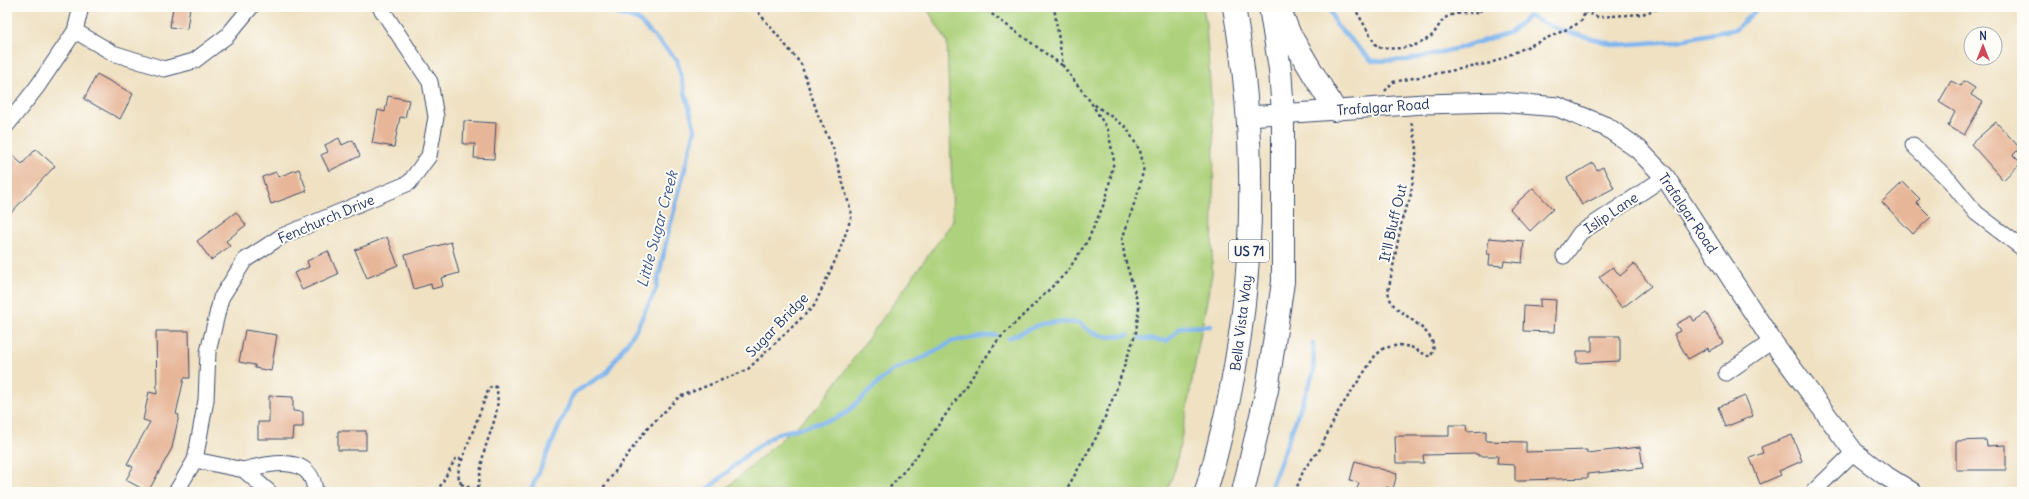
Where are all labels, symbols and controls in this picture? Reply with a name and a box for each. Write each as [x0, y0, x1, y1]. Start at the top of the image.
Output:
north arrow [1963, 26, 2003, 66]
text: N [1979, 29, 1987, 43]
street label: Trafalgar Road [1336, 95, 1430, 119]
water label: Little Sugar Creek [632, 167, 682, 289]
street label: Trafalgar Road [1655, 169, 1721, 257]
street label: It'll Bluff Out [1375, 182, 1411, 264]
street label: Islip Lane [1581, 188, 1641, 238]
street label: Fenchurch Drive [275, 191, 377, 247]
road number: US 71 [1229, 240, 1269, 262]
street label: Bella Vista Way [1226, 274, 1256, 372]
street label: Sugar Bridge [742, 289, 812, 361]

